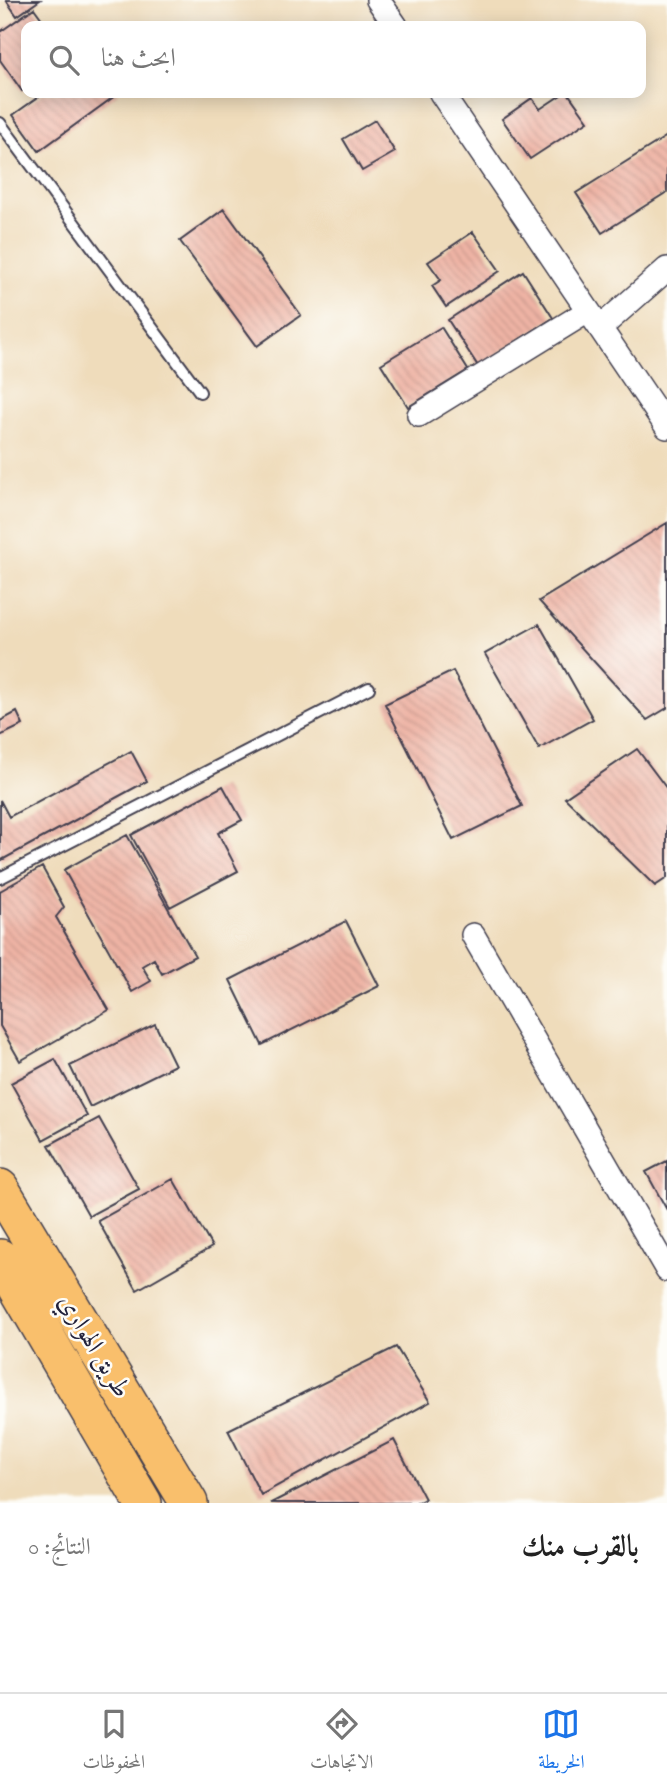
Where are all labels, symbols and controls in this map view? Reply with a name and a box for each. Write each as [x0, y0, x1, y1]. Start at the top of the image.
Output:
search box [21, 21, 646, 98]
icon: search [45, 41, 83, 79]
text: ابحث هنا [101, 42, 176, 75]
street label: طريق الهواري [47, 1288, 138, 1406]
text: بالقرب منك [522, 1529, 639, 1567]
text: النتائج: 0 [28, 1533, 91, 1562]
tab: المحفوظات [82, 1705, 145, 1780]
tab: الاتجاهات [310, 1705, 373, 1780]
tab: الخريطة [538, 1705, 585, 1780]

